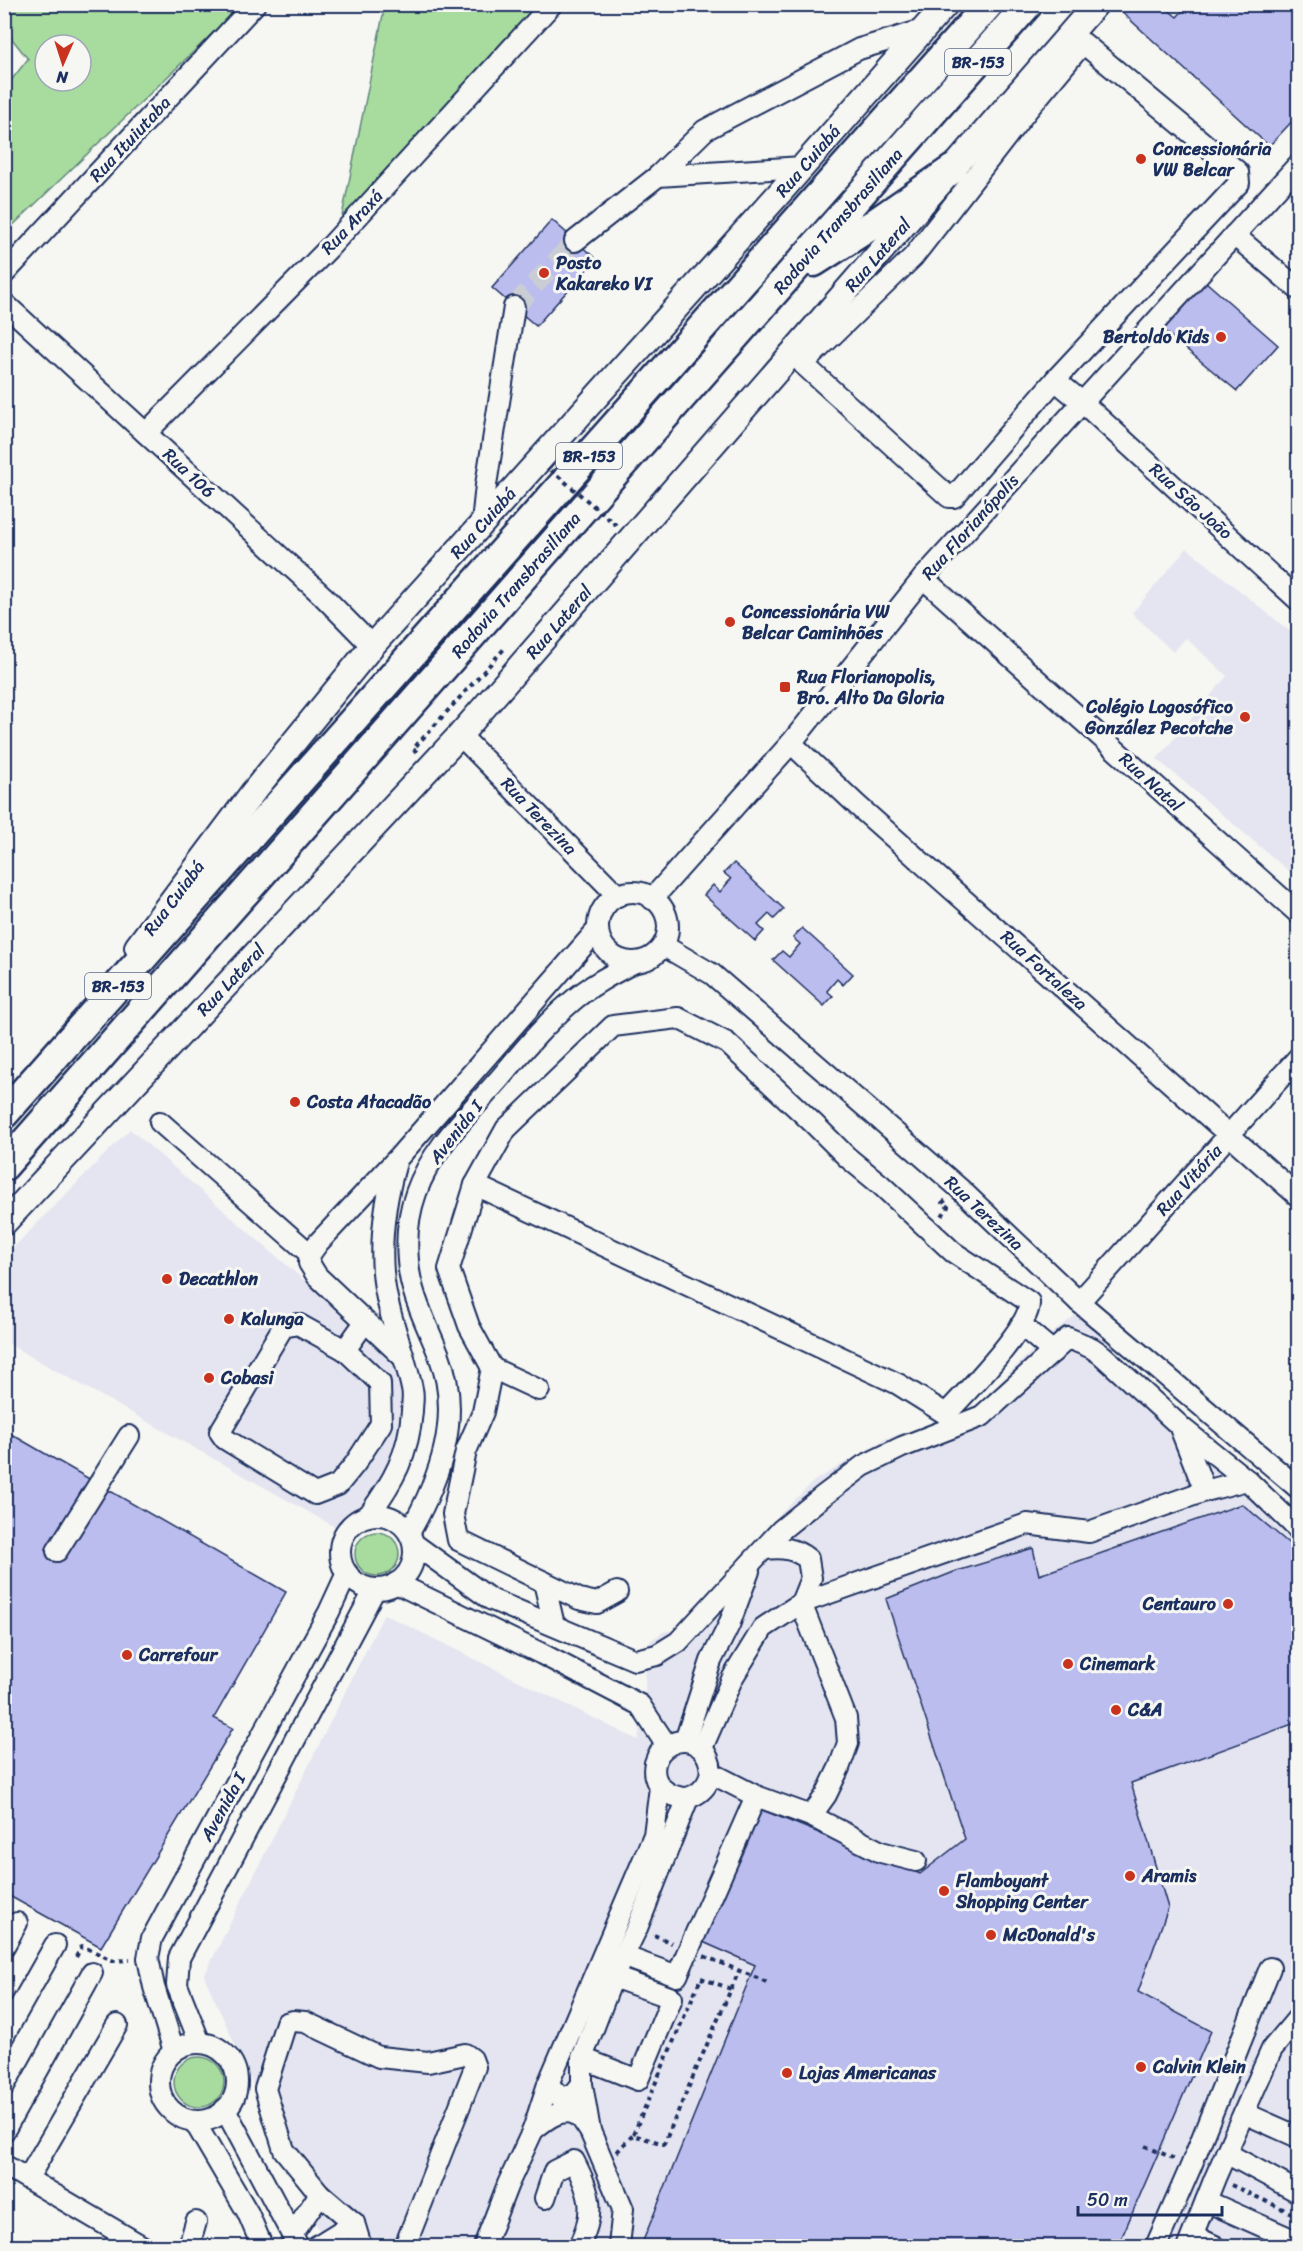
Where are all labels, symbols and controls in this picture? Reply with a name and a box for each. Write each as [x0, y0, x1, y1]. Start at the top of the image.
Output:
north arrow [33, 33, 93, 93]
road number: BR-153 [945, 49, 1011, 75]
text: N [55, 63, 70, 92]
street label: Rua Ituiutaba [81, 88, 179, 190]
street label: Rua Cuiabá [767, 117, 849, 205]
place label: Concessionária VW Belcar [1152, 133, 1272, 186]
street label: Rodovia Transbrasiliana [765, 140, 911, 302]
marker: Concessionária VW Belcar [1134, 152, 1148, 166]
street label: Rua Araxá [313, 182, 391, 262]
street label: Rua Lateral [836, 210, 920, 300]
place label: Posto Kakareko VI [555, 247, 654, 300]
marker: Posto Kakareko VI [537, 266, 551, 280]
place label: Bertoldo Kids [1103, 321, 1210, 353]
marker: Bertoldo Kids [1214, 330, 1228, 344]
street label: Rua 106 [155, 440, 223, 506]
road number: BR-153 [556, 443, 622, 469]
street label: Rua São João [1142, 454, 1240, 548]
street label: Rua Florianópolis [913, 466, 1027, 588]
street label: Rua Cuiabá [442, 480, 524, 566]
street label: Rodovia Transbrasiliana [443, 504, 589, 666]
street label: Rua Lateral [517, 577, 601, 667]
place label: Concessionária VW Belcar Caminhões [741, 596, 891, 649]
marker: Concessionária VW Belcar Caminhões [723, 615, 737, 629]
place label: Rua Florianopolis, Bro. Alto Da Gloria [796, 661, 945, 714]
marker: Rua Florianopolis, Bro. Alto Da Gloria [778, 680, 792, 694]
place label: Colégio Logosófico González Pecotche [1084, 691, 1234, 744]
marker: Colégio Logosófico González Pecotche [1238, 710, 1252, 724]
street label: Rua Natal [1111, 744, 1191, 821]
street label: Rua Terezina [493, 769, 585, 863]
street label: Rua Cuiabá [135, 853, 213, 943]
street label: Rua Fortaleza [993, 922, 1095, 1018]
street label: Rua Lateral [189, 935, 274, 1024]
road number: BR-153 [85, 973, 151, 999]
place label: Costa Atacadão [306, 1086, 432, 1118]
street label: Avenida I [420, 1091, 493, 1172]
marker: Costa Atacadão [288, 1095, 302, 1109]
street label: Rua Vitória [1148, 1136, 1231, 1224]
street label: Rua Terezina [937, 1167, 1031, 1259]
place label: Decathlon [179, 1263, 258, 1295]
marker: Decathlon [160, 1272, 174, 1286]
place label: Kalunga [240, 1303, 305, 1335]
marker: Kalunga [222, 1312, 236, 1326]
place label: Cobasi [220, 1362, 275, 1394]
marker: Cobasi [202, 1371, 216, 1385]
place label: Centauro [1142, 1588, 1217, 1620]
marker: Centauro [1221, 1597, 1235, 1611]
place label: Carrefour [138, 1639, 219, 1671]
marker: Carrefour [120, 1648, 134, 1662]
place label: Cinemark [1079, 1648, 1155, 1680]
marker: Cinemark [1061, 1657, 1075, 1671]
place label: C&A [1127, 1694, 1162, 1726]
marker: C&A [1109, 1703, 1123, 1717]
street label: Avenida I [190, 1765, 256, 1848]
place label: Aramis [1141, 1860, 1197, 1892]
place label: Flamboyant Shopping Center [955, 1865, 1089, 1918]
marker: Aramis [1123, 1869, 1137, 1883]
marker: Flamboyant Shopping Center [937, 1884, 951, 1898]
place label: McDonald's [1002, 1919, 1096, 1951]
marker: McDonald's [984, 1928, 998, 1942]
place label: Calvin Klein [1152, 2051, 1246, 2083]
place label: Lojas Americanas [799, 2057, 937, 2089]
marker: Calvin Klein [1134, 2060, 1148, 2074]
marker: Lojas Americanas [780, 2066, 794, 2080]
scale bar [1078, 2179, 1222, 2217]
text: 50 m [1087, 2184, 1128, 2216]

